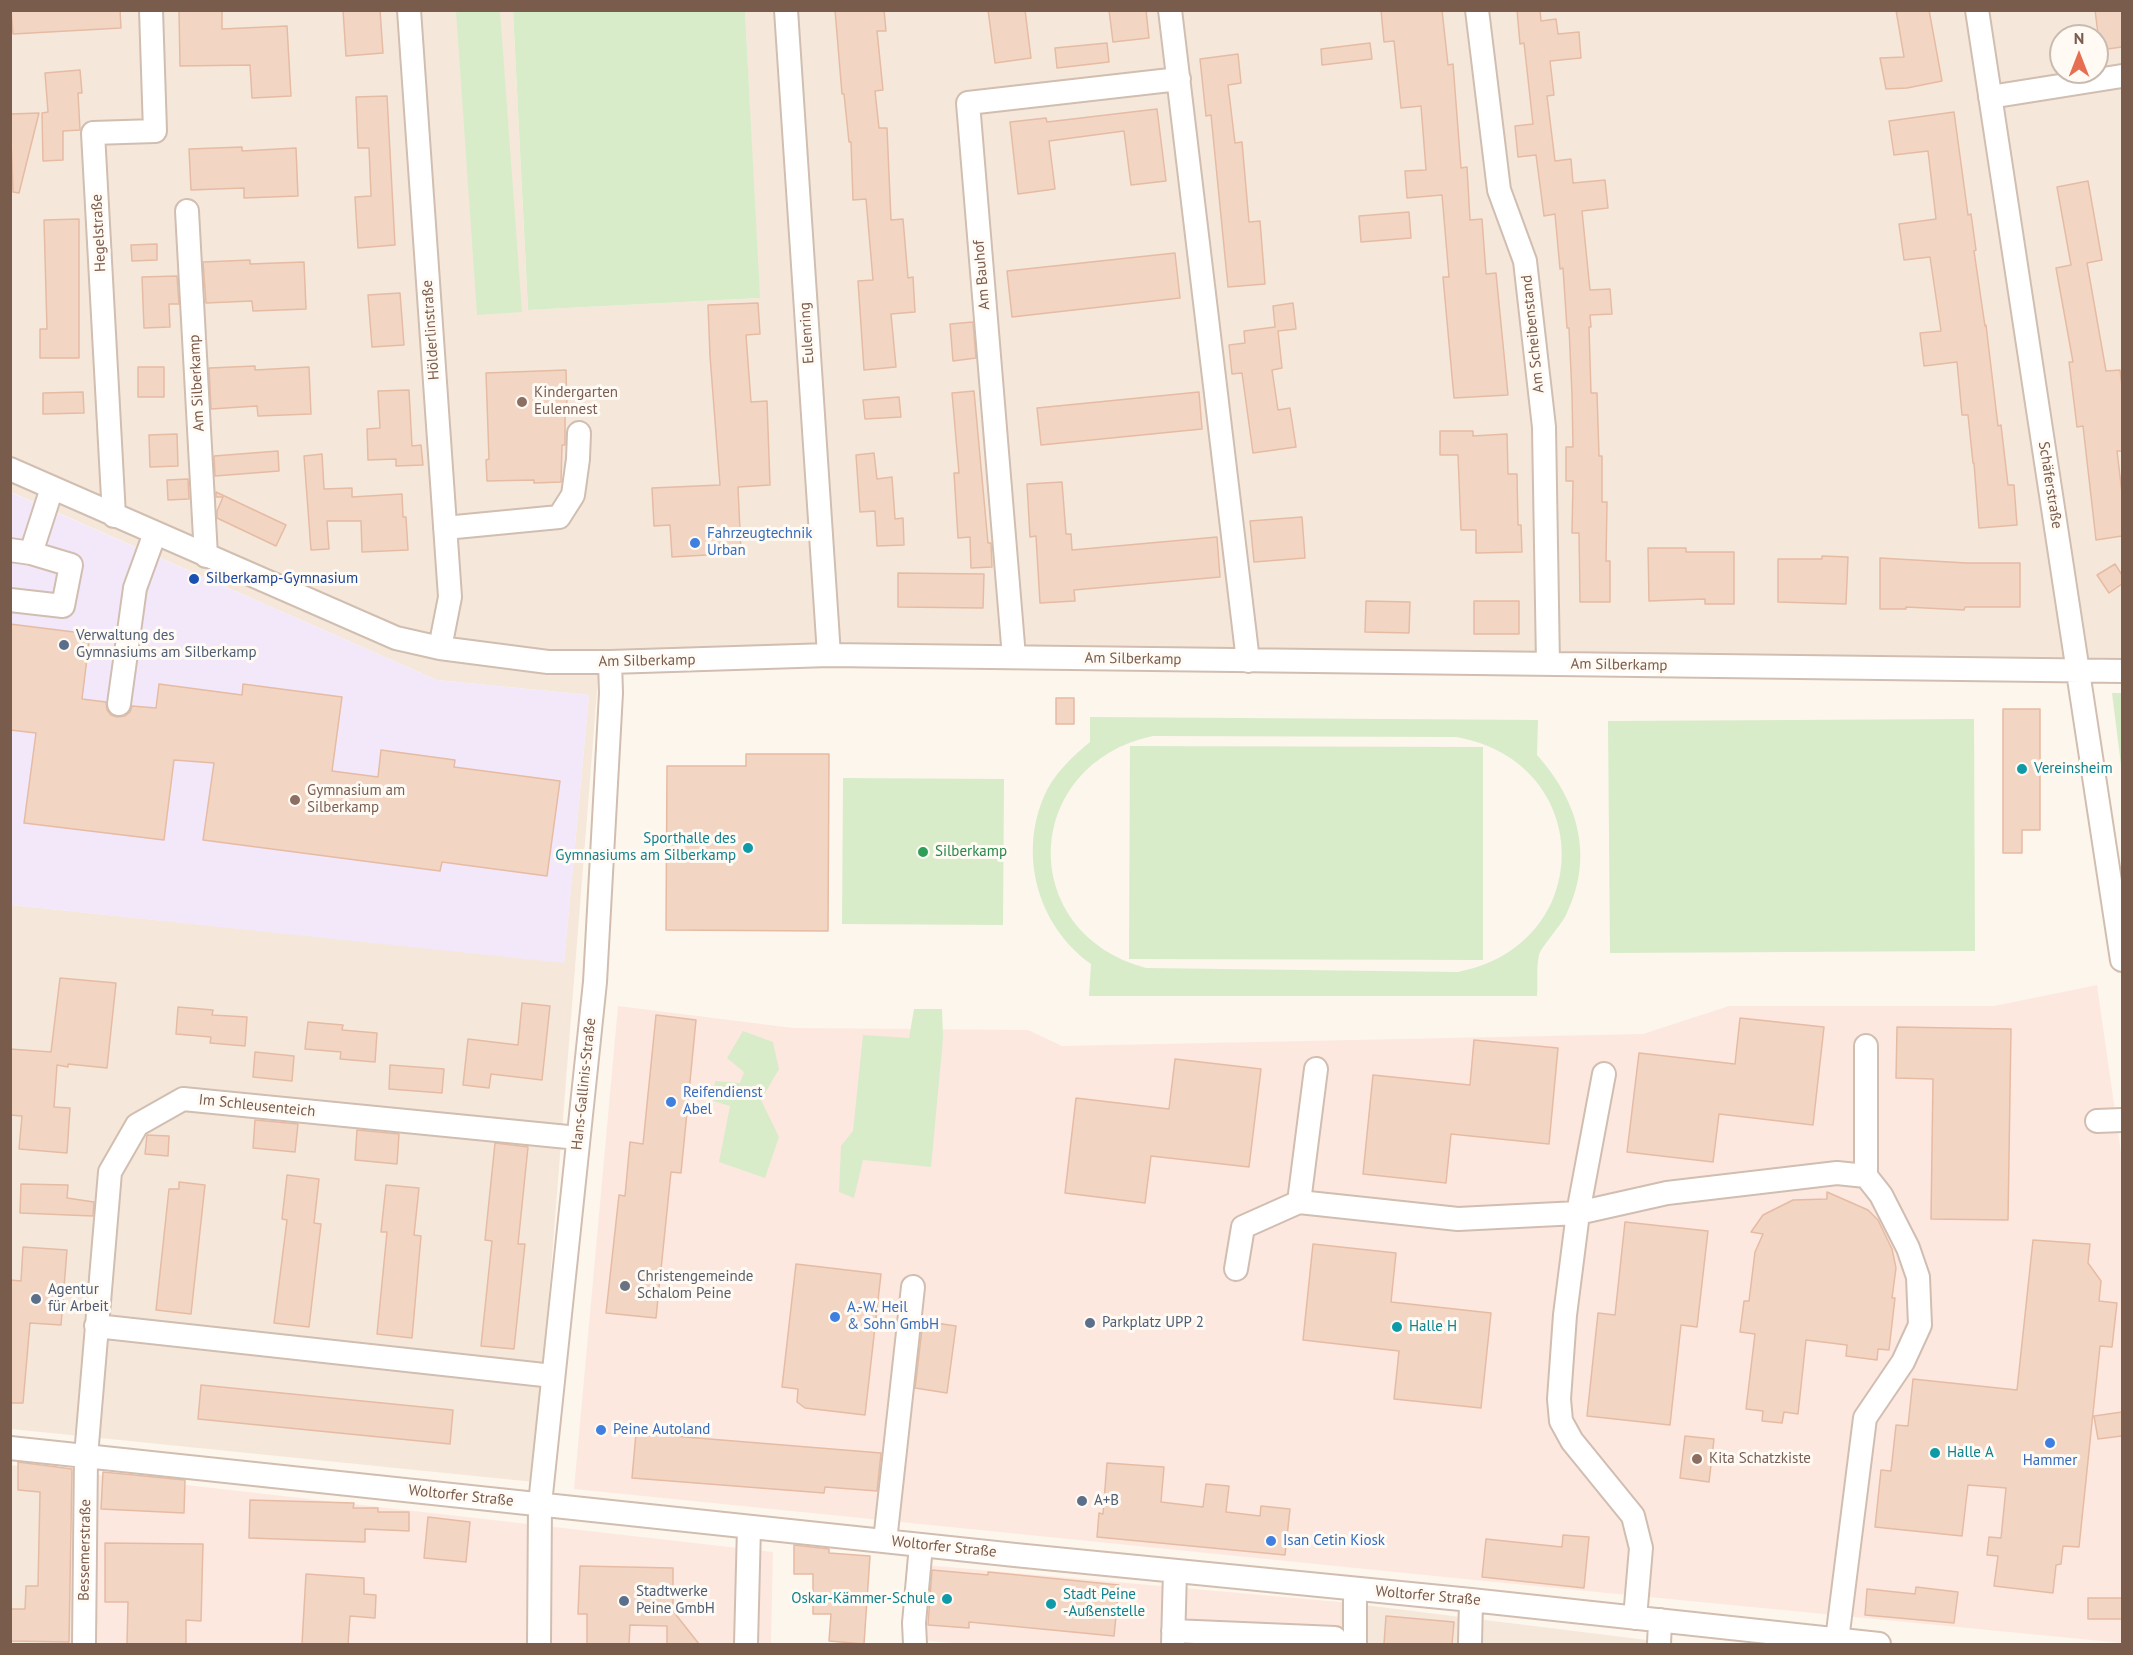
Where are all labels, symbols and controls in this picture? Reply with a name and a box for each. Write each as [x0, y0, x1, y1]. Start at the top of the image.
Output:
north arrow [2049, 24, 2109, 84]
text: N [2074, 28, 2084, 48]
street label: Hegelstraße [88, 194, 110, 272]
street label: Am Bauhof [970, 239, 994, 311]
street label: Am Scheibenstand [1518, 274, 1548, 394]
street label: Hölderlinstraße [419, 279, 443, 381]
street label: Eulenring [796, 302, 818, 364]
street label: Am Silberkamp [185, 334, 209, 432]
place label: Kindergarten Eulennest [534, 384, 618, 419]
marker: Kindergarten Eulennest [515, 395, 529, 409]
street label: Schäferstraße [2034, 440, 2066, 530]
place label: Fahrzeugtechnik Urban [707, 525, 812, 560]
marker: Fahrzeugtechnik Urban [688, 536, 702, 550]
place label: Silberkamp-Gymnasium [206, 570, 358, 588]
marker: Silberkamp-Gymnasium [187, 572, 201, 586]
place label: Verwaltung des Gymnasiums am Silberkamp [76, 627, 257, 662]
marker: Verwaltung des Gymnasiums am Silberkamp [57, 638, 71, 652]
street label: Am Silberkamp [1084, 649, 1182, 669]
street label: Am Silberkamp [598, 651, 696, 671]
street label: Am Silberkamp [1570, 655, 1668, 675]
place label: Vereinsheim [2034, 760, 2113, 778]
marker: Vereinsheim [2015, 762, 2029, 776]
place label: Gymnasium am Silberkamp [307, 782, 405, 817]
marker: Gymnasium am Silberkamp [288, 793, 302, 807]
place label: Sporthalle des Gymnasiums am Silberkamp [555, 830, 736, 865]
marker: Sporthalle des Gymnasiums am Silberkamp [741, 841, 755, 855]
place label: Silberkamp [935, 843, 1007, 861]
marker: Silberkamp [916, 845, 930, 859]
street label: Hans-Gallinis-Straße [568, 1017, 600, 1151]
place label: Reifendienst Abel [683, 1084, 763, 1119]
street label: Im Schleusenteich [198, 1091, 316, 1121]
marker: Reifendienst Abel [664, 1095, 678, 1109]
place label: Christengemeinde Schalom Peine [637, 1268, 753, 1303]
marker: Christengemeinde Schalom Peine [618, 1279, 632, 1293]
place label: Agentur für Arbeit [48, 1281, 109, 1316]
marker: Agentur für Arbeit [29, 1292, 43, 1306]
place label: A.-W. Heil & Sohn GmbH [847, 1299, 939, 1334]
marker: A.-W. Heil & Sohn GmbH [828, 1310, 842, 1324]
place label: Parkplatz UPP 2 [1102, 1314, 1204, 1332]
marker: Parkplatz UPP 2 [1083, 1316, 1097, 1330]
place label: Halle H [1409, 1318, 1457, 1336]
marker: Halle H [1390, 1320, 1404, 1334]
place label: Peine Autoland [613, 1421, 710, 1439]
marker: Peine Autoland [594, 1423, 608, 1437]
marker: Hammer [2043, 1436, 2057, 1450]
place label: Halle A [1947, 1444, 1994, 1462]
marker: Halle A [1928, 1446, 1942, 1460]
place label: Kita Schatzkiste [1709, 1450, 1811, 1468]
marker: Kita Schatzkiste [1690, 1452, 1704, 1466]
place label: Hammer [2023, 1452, 2077, 1470]
street label: Woltorfer Straße [407, 1482, 515, 1510]
place label: A+B [1094, 1492, 1119, 1510]
marker: A+B [1075, 1494, 1089, 1508]
street label: Bessemerstraße [75, 1499, 95, 1601]
place label: Isan Cetin Kiosk [1283, 1532, 1385, 1550]
street label: Woltorfer Straße [890, 1533, 998, 1561]
marker: Isan Cetin Kiosk [1264, 1534, 1278, 1548]
street label: Woltorfer Straße [1375, 1582, 1481, 1610]
place label: Stadtwerke Peine GmbH [636, 1583, 715, 1618]
place label: Stadt Peine -Außenstelle [1063, 1586, 1145, 1621]
place label: Oskar-Kämmer-Schule [791, 1590, 935, 1608]
marker: Oskar-Kämmer-Schule [940, 1592, 954, 1606]
marker: Stadtwerke Peine GmbH [617, 1594, 631, 1608]
marker: Stadt Peine -Außenstelle [1044, 1597, 1058, 1611]

